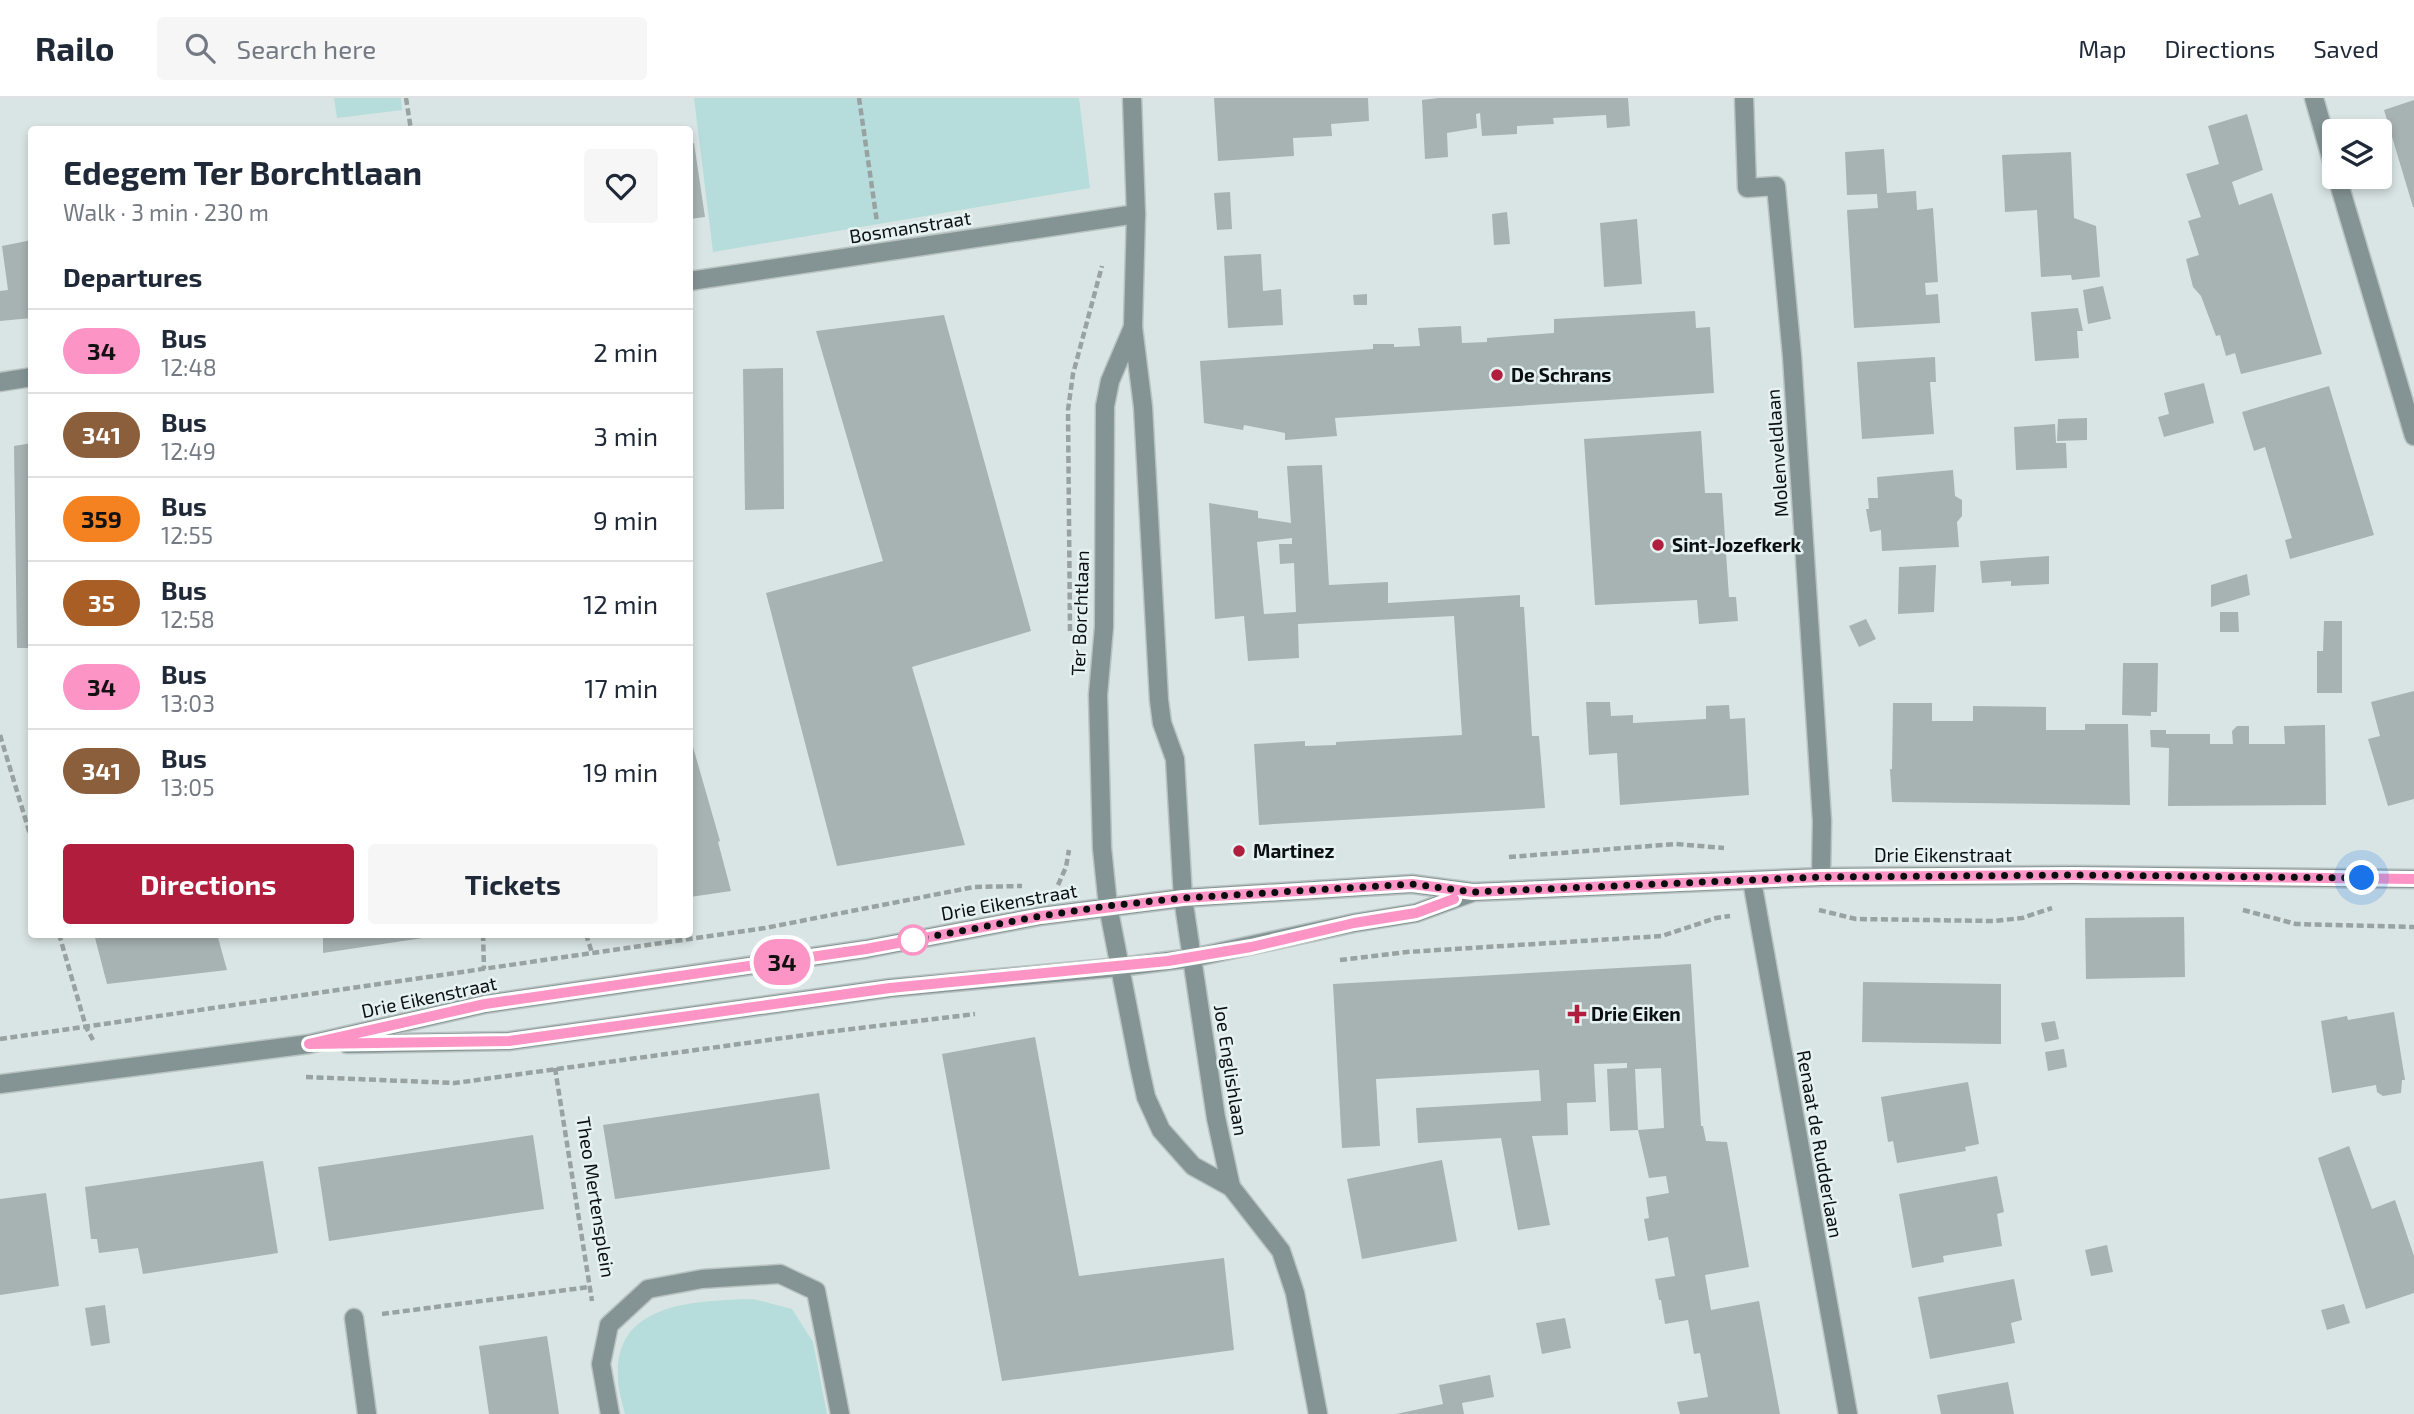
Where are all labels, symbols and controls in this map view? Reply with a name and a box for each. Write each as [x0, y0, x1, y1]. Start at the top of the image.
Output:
search box [157, 17, 647, 80]
text: Railo [35, 28, 115, 68]
icon: search [181, 29, 219, 67]
text: Search here [237, 33, 376, 64]
text: Map [2078, 34, 2126, 63]
text: Directions [2164, 34, 2275, 63]
text: Saved [2313, 34, 2379, 63]
map controls [2322, 119, 2392, 189]
button: layers [2322, 119, 2392, 189]
button: heart [584, 149, 658, 223]
text: Edegem Ter Borchtlaan [63, 152, 422, 192]
text: Walk · 3 min · 230 m [63, 198, 269, 226]
street label: Bosmanstraat [847, 206, 972, 247]
text: Departures [63, 261, 202, 292]
text: Bus [161, 322, 207, 353]
text: 34 [87, 336, 116, 365]
text: 2 min [593, 336, 658, 367]
text: 12:48 [161, 353, 217, 381]
place label: De Schrans [1511, 363, 1611, 386]
marker: De Schrans [1489, 367, 1505, 383]
street label: Molenveldlaan [1761, 388, 1792, 518]
text: Bus [161, 406, 207, 437]
text: 341 [82, 420, 121, 449]
text: 3 min [593, 420, 658, 451]
text: 12:49 [161, 437, 216, 465]
text: Bus [161, 490, 207, 521]
text: 359 [81, 504, 122, 533]
text: 9 min [593, 504, 658, 535]
text: 12:55 [161, 521, 213, 549]
place label: Sint-Jozefkerk [1672, 533, 1802, 556]
marker: Sint-Jozefkerk [1650, 537, 1666, 553]
street label: Ter Borchtlaan [1066, 550, 1093, 676]
text: Bus [161, 574, 207, 605]
text: 35 [88, 588, 115, 617]
text: 12 min [583, 588, 658, 619]
text: 12:58 [161, 605, 215, 633]
text: Bus [161, 658, 207, 689]
text: 34 [87, 672, 116, 701]
text: 17 min [584, 672, 658, 703]
text: 13:03 [161, 689, 215, 717]
text: Bus [161, 742, 207, 773]
text: 341 [82, 756, 121, 785]
text: 19 min [583, 756, 658, 787]
text: 13:05 [161, 773, 215, 801]
place label: Martinez [1253, 839, 1335, 862]
marker: Martinez [1231, 843, 1247, 859]
street label: Drie Eikenstraat [1874, 843, 2012, 866]
button: Directions [63, 844, 354, 924]
button: Tickets [368, 844, 658, 924]
your location [2344, 860, 2379, 895]
street label: Drie Eikenstraat [939, 878, 1079, 925]
unlabelled marker [898, 925, 928, 955]
line badge: 34 [750, 939, 814, 985]
text: 34 [768, 947, 796, 976]
street label: Drie Eikenstraat [359, 971, 499, 1022]
place label: Drie Eiken [1591, 1002, 1681, 1025]
street label: Joe Englishlaan [1210, 1003, 1253, 1137]
marker: Drie Eiken [1569, 1006, 1585, 1022]
street label: Renaat de Rudderlaan [1793, 1048, 1848, 1240]
street label: Theo Mertensplein [572, 1115, 621, 1279]

